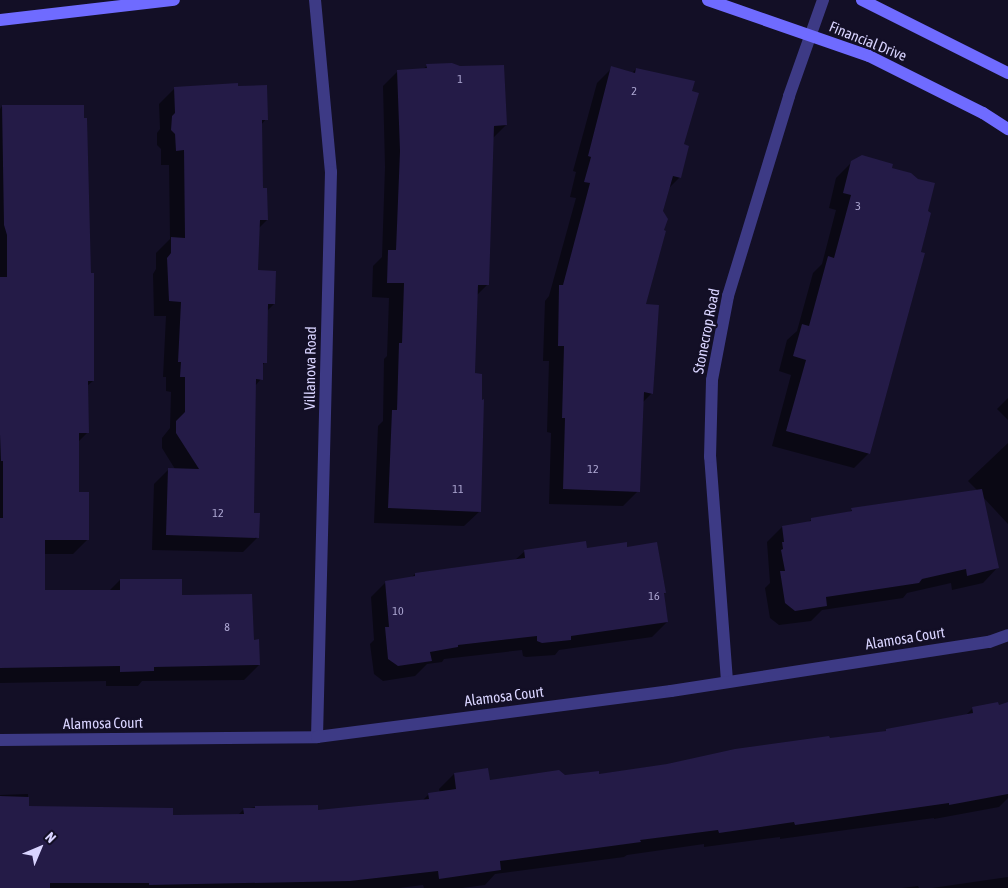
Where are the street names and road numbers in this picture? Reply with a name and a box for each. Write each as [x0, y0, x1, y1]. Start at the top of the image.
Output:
street label: Financial Drive [827, 17, 909, 65]
street label: Stonecrop Road [689, 287, 723, 375]
street label: Villanova Road [300, 326, 320, 410]
street label: Alamosa Court [864, 623, 946, 653]
street label: Alamosa Court [463, 682, 545, 710]
street label: Alamosa Court [63, 713, 143, 733]

